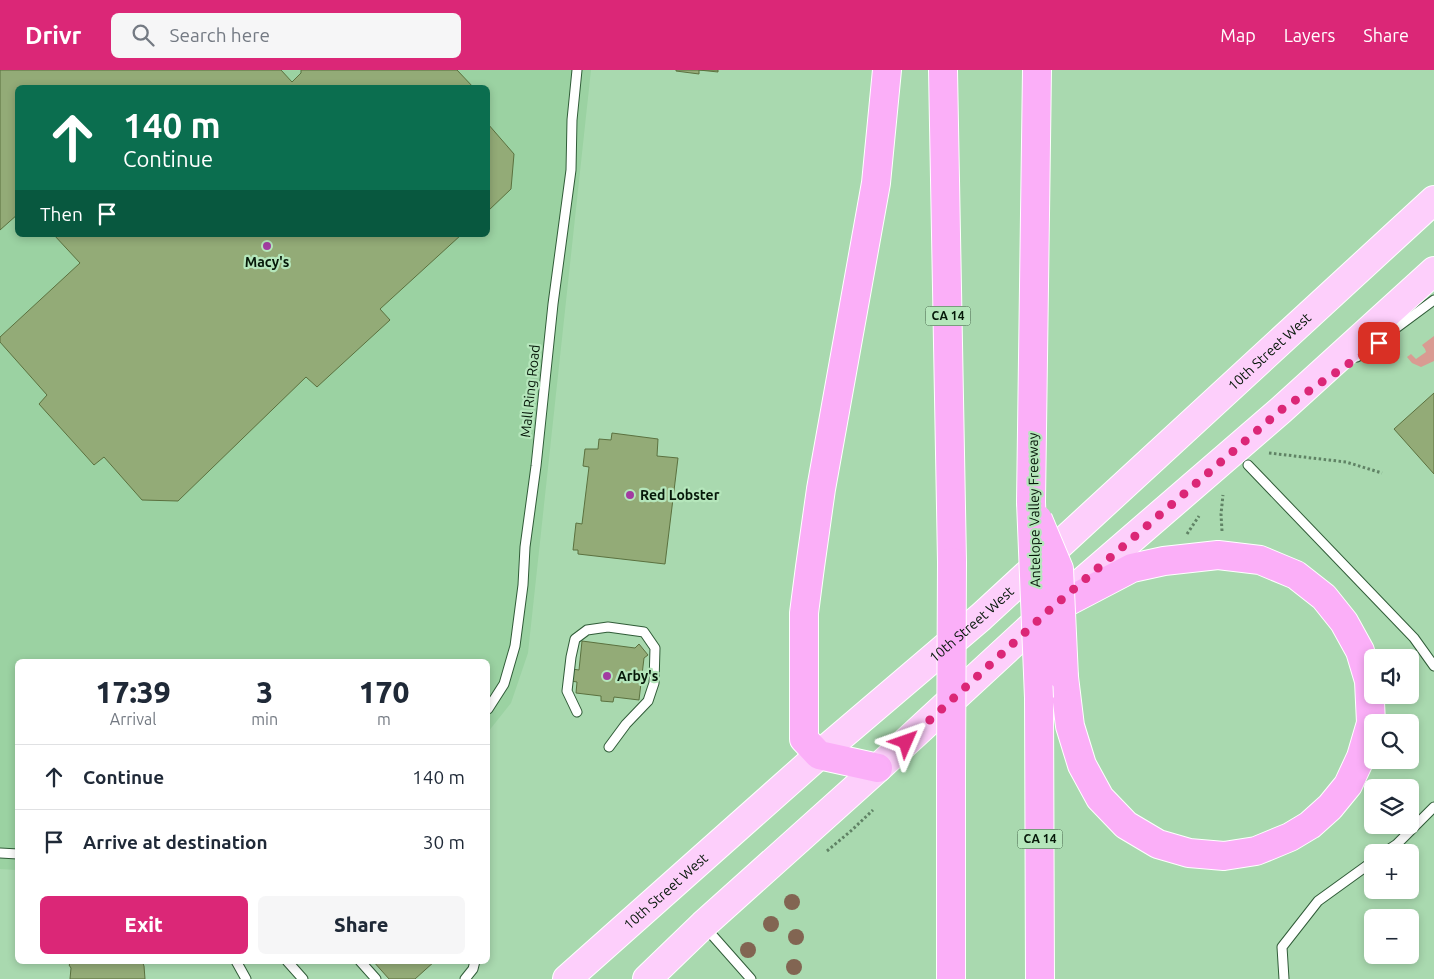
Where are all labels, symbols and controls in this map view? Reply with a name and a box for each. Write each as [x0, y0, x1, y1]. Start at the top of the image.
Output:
search box [111, 13, 461, 58]
icon: search [129, 21, 157, 49]
text: Drivr [25, 22, 81, 49]
text: Search here [169, 24, 270, 46]
text: Map [1220, 25, 1256, 45]
text: Layers [1284, 25, 1335, 45]
text: Share [1363, 25, 1409, 45]
icon: ahead [40, 105, 105, 170]
text: 140 m [123, 105, 221, 145]
text: Continue [123, 146, 213, 171]
icon: arrive [93, 200, 121, 228]
text: Then [40, 203, 83, 225]
marker: Macy's [261, 240, 273, 252]
place label: Macy's [245, 254, 290, 270]
road number: CA 14 [926, 307, 970, 326]
street label: 10th Street West [1225, 309, 1315, 394]
pin [1358, 322, 1400, 364]
icon: arrive [1365, 329, 1393, 357]
street label: Mall Ring Road [517, 344, 543, 438]
street label: Antelope Valley Freeway [1025, 432, 1043, 588]
place label: Red Lobster [640, 487, 720, 503]
marker: Red Lobster [624, 489, 636, 501]
street label: 10th Street West [926, 583, 1017, 666]
map controls [1364, 649, 1419, 964]
button: sound [1364, 649, 1419, 704]
place label: Arby's [617, 668, 659, 684]
marker: Arby's [601, 670, 613, 682]
text: 17:39 [96, 675, 171, 709]
text: 3 [256, 675, 273, 709]
text: 170 [359, 675, 409, 709]
text: Arrival [110, 710, 156, 728]
text: min [251, 710, 278, 728]
text: m [377, 710, 391, 728]
button: search [1364, 714, 1419, 769]
position arrow [879, 715, 931, 767]
icon: ahead [40, 763, 68, 791]
text: Continue [83, 766, 164, 788]
text: 140 m [412, 766, 465, 788]
button: layers [1364, 779, 1419, 834]
icon: arrive [40, 828, 68, 856]
road number: CA 14 [1018, 830, 1062, 849]
text: Arrive at destination [83, 831, 268, 853]
text: 30 m [423, 831, 465, 853]
button: + [1364, 844, 1419, 899]
street label: 10th Street West [620, 849, 711, 933]
button: Exit [40, 896, 248, 954]
button: Share [258, 896, 465, 954]
button: − [1364, 909, 1419, 964]

